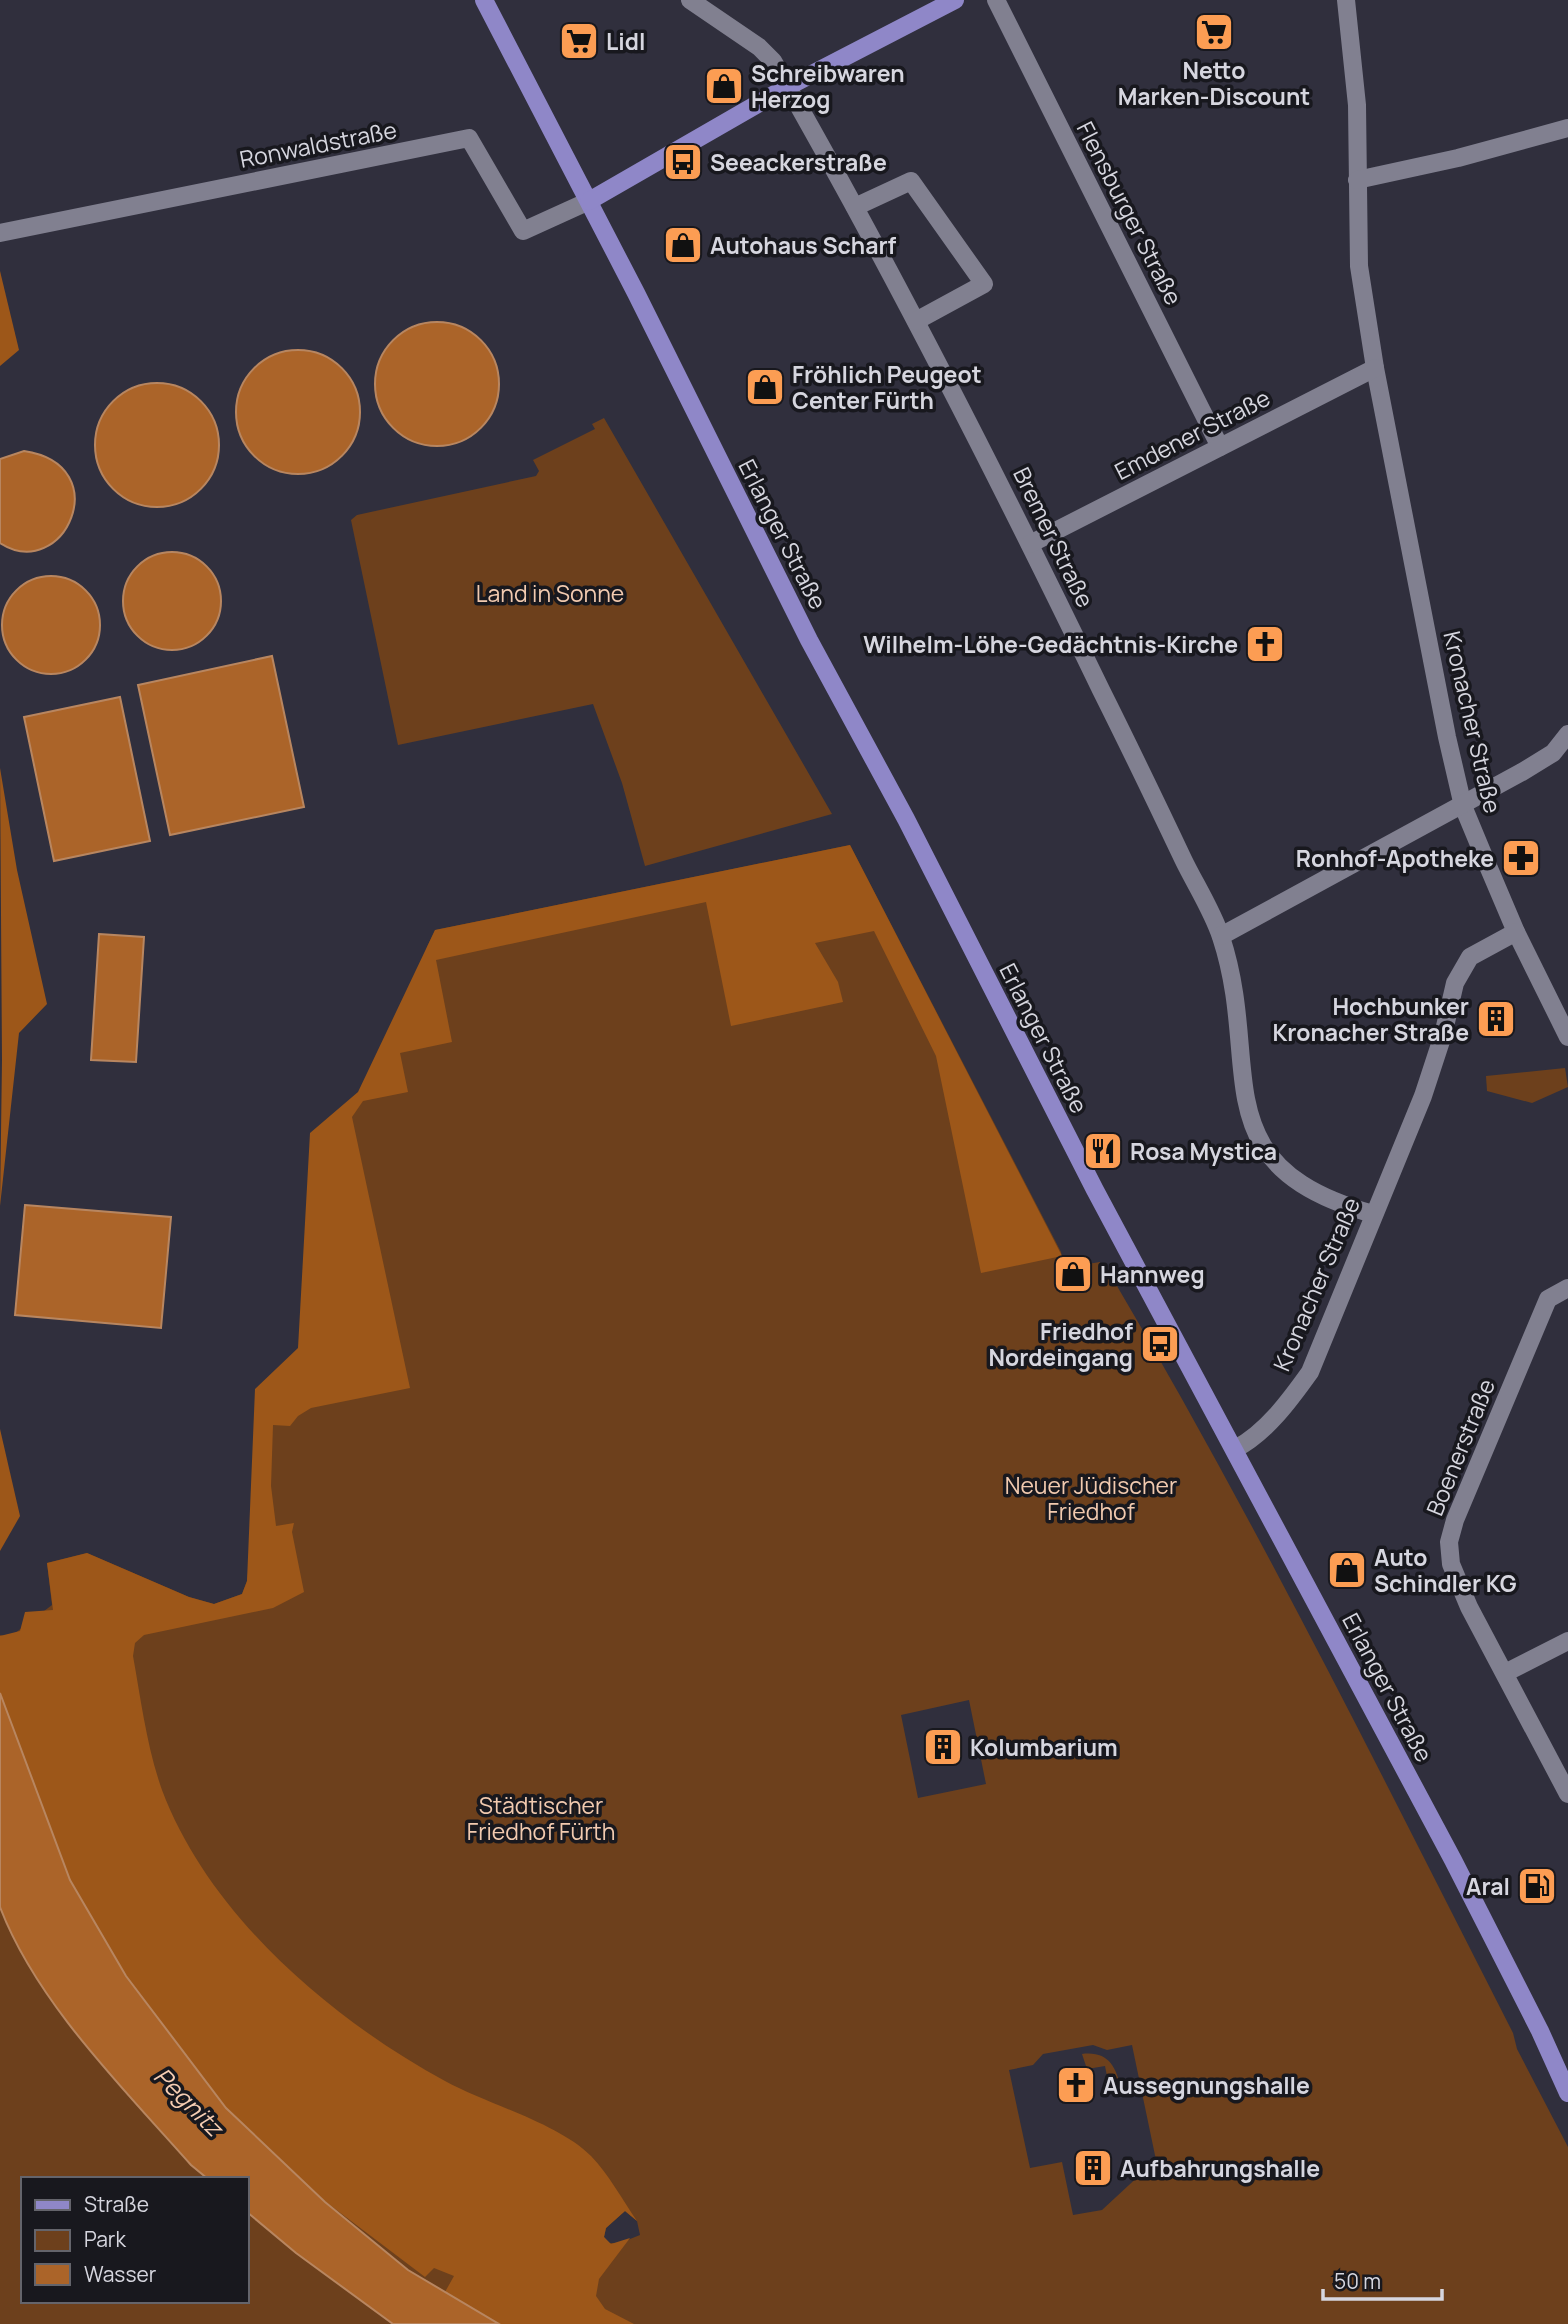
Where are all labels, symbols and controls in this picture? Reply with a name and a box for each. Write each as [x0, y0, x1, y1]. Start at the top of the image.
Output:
supermarket icon: Netto Marken-Discount [1193, 11, 1235, 53]
supermarket icon: Lidl [558, 20, 600, 62]
place label: Lidl [606, 25, 645, 57]
place label: Netto Marken-Discount [1118, 54, 1310, 112]
place label: Schreibwaren Herzog [751, 57, 905, 115]
shop icon: Schreibwaren Herzog [703, 65, 745, 107]
street label: Ronwaldstraße [237, 113, 399, 175]
street label: Flensburger Straße [1070, 116, 1190, 310]
bus stop icon: Seeackerstraße [662, 141, 704, 183]
place label: Seeackerstraße [710, 146, 887, 178]
shop icon: Autohaus Scharf [662, 224, 704, 266]
place label: Autohaus Scharf [710, 229, 897, 261]
place label: Fröhlich Peugeot Center Fürth [792, 358, 982, 416]
shop icon: Fröhlich Peugeot Center Fürth [744, 366, 786, 408]
street label: Emdener Straße [1109, 381, 1275, 487]
street label: Erlanger Straße [731, 454, 835, 614]
street label: Bremer Straße [1006, 462, 1102, 612]
park label: Land in Sonne [476, 577, 624, 609]
church icon: Wilhelm-Löhe-Gedächtnis-Kirche [1244, 623, 1286, 665]
place label: Wilhelm-Löhe-Gedächtnis-Kirche [863, 628, 1238, 660]
street label: Kronacher Straße [1437, 628, 1509, 816]
pharmacy icon: Ronhof-Apotheke [1500, 837, 1542, 879]
place label: Ronhof-Apotheke [1296, 842, 1494, 874]
street label: Erlanger Straße [992, 958, 1096, 1118]
place label: Hochbunker Kronacher Straße [1272, 990, 1469, 1048]
building icon: Hochbunker Kronacher Straße [1475, 998, 1517, 1040]
restaurant icon: Rosa Mystica [1082, 1130, 1124, 1172]
place label: Rosa Mystica [1130, 1135, 1277, 1167]
street label: Kronacher Straße [1265, 1192, 1367, 1376]
shop icon: Hannweg [1052, 1253, 1094, 1295]
place label: Hannweg [1100, 1258, 1205, 1290]
place label: Friedhof Nordeingang [988, 1315, 1133, 1373]
bus stop icon: Friedhof Nordeingang [1139, 1323, 1181, 1365]
street label: Boenerstraße [1418, 1374, 1502, 1520]
park label: Neuer Jüdischer Friedhof [1005, 1469, 1177, 1527]
place label: Auto Schindler KG [1374, 1541, 1517, 1599]
shop icon: Auto Schindler KG [1326, 1549, 1368, 1591]
street label: Erlanger Straße [1335, 1607, 1441, 1767]
building icon: Kolumbarium [922, 1726, 964, 1768]
place label: Kolumbarium [970, 1731, 1118, 1763]
park label: Städtischer Friedhof Fürth [467, 1789, 615, 1847]
fuel station icon: Aral [1516, 1865, 1558, 1907]
place label: Aral [1466, 1870, 1510, 1902]
water label: Pegnitz [147, 2059, 232, 2144]
church icon: Aussegnungshalle [1055, 2064, 1097, 2106]
place label: Aussegnungshalle [1103, 2069, 1310, 2101]
building icon: Aufbahrungshalle [1072, 2147, 1114, 2189]
place label: Aufbahrungshalle [1120, 2152, 1320, 2184]
legend [21, 2177, 248, 2303]
text: Straße [84, 2190, 149, 2218]
text: Park [84, 2225, 126, 2253]
scale bar [1323, 2258, 1442, 2302]
text: Wasser [84, 2260, 157, 2288]
text: 50 m [1334, 2267, 1381, 2295]

